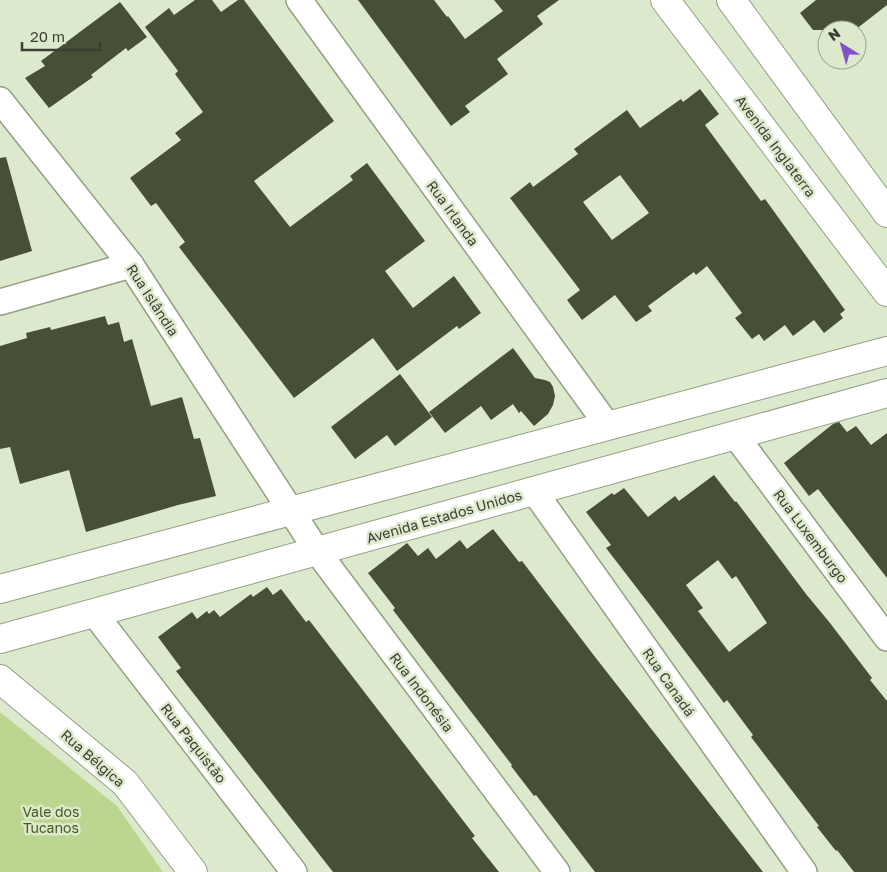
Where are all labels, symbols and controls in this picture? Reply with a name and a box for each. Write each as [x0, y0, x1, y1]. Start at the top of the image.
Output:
scale bar [22, 20, 100, 52]
north arrow [817, 20, 867, 70]
text: N [825, 24, 843, 44]
text: 20 m [30, 27, 65, 45]
street label: Avenida Inglaterra [732, 92, 820, 200]
street label: Rua Irlanda [424, 177, 482, 249]
street label: Rua Islândia [123, 261, 183, 339]
street label: Avenida Estados Unidos [364, 486, 524, 546]
street label: Rua Luxemburgo [770, 486, 852, 586]
street label: Rua Canadá [639, 645, 699, 719]
street label: Rua Indonésia [387, 649, 457, 735]
street label: Rua Paquistão [158, 700, 230, 786]
street label: Rua Bélgica [58, 726, 128, 790]
park label: Vale dos Tucanos [23, 803, 79, 836]

